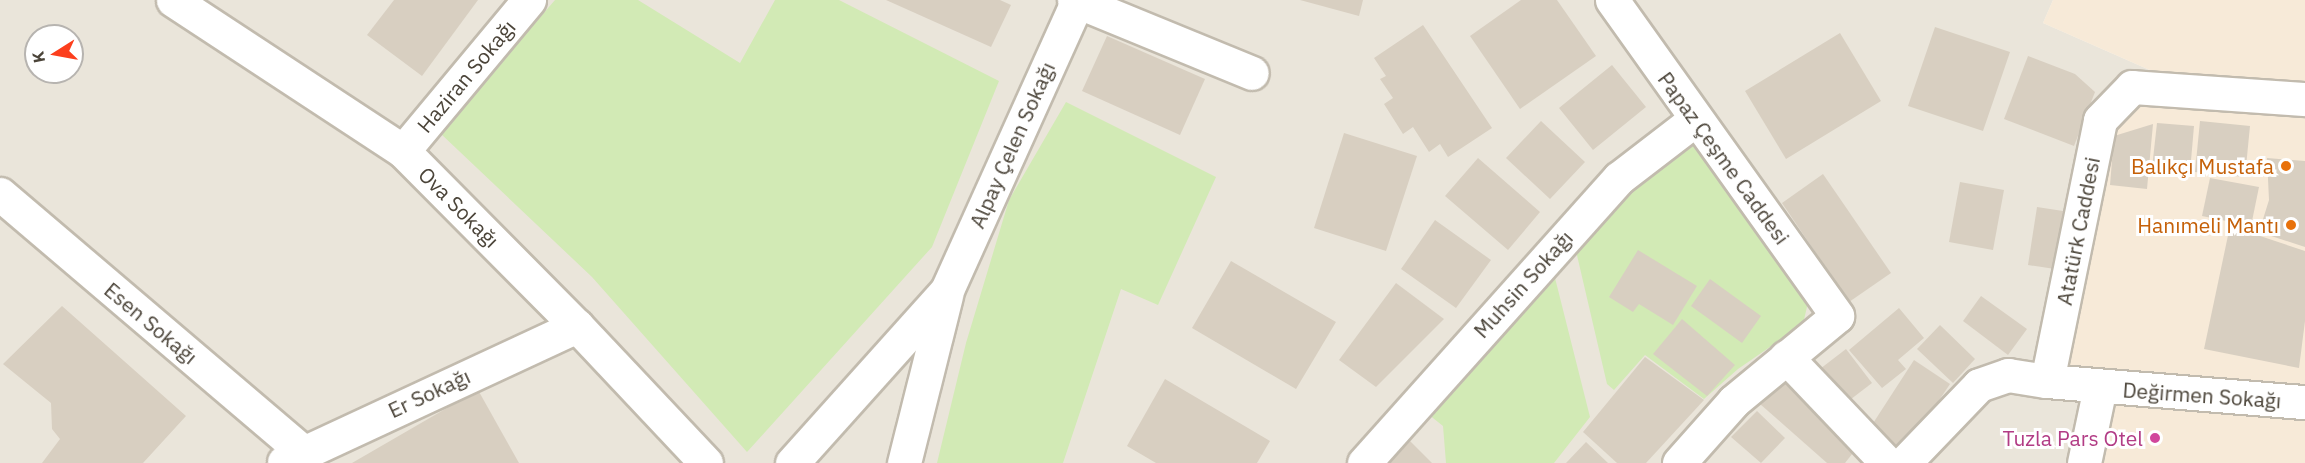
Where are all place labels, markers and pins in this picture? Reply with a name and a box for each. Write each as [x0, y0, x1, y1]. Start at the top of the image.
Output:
place label: Balıkçı Mustafa [2131, 153, 2274, 179]
marker: Balıkçı Mustafa [2279, 159, 2293, 173]
place label: Hanımeli Mantı [2137, 212, 2279, 238]
marker: Hanımeli Mantı [2284, 218, 2298, 232]
place label: Tuzla Pars Otel [2002, 425, 2143, 451]
marker: Tuzla Pars Otel [2148, 431, 2162, 445]

